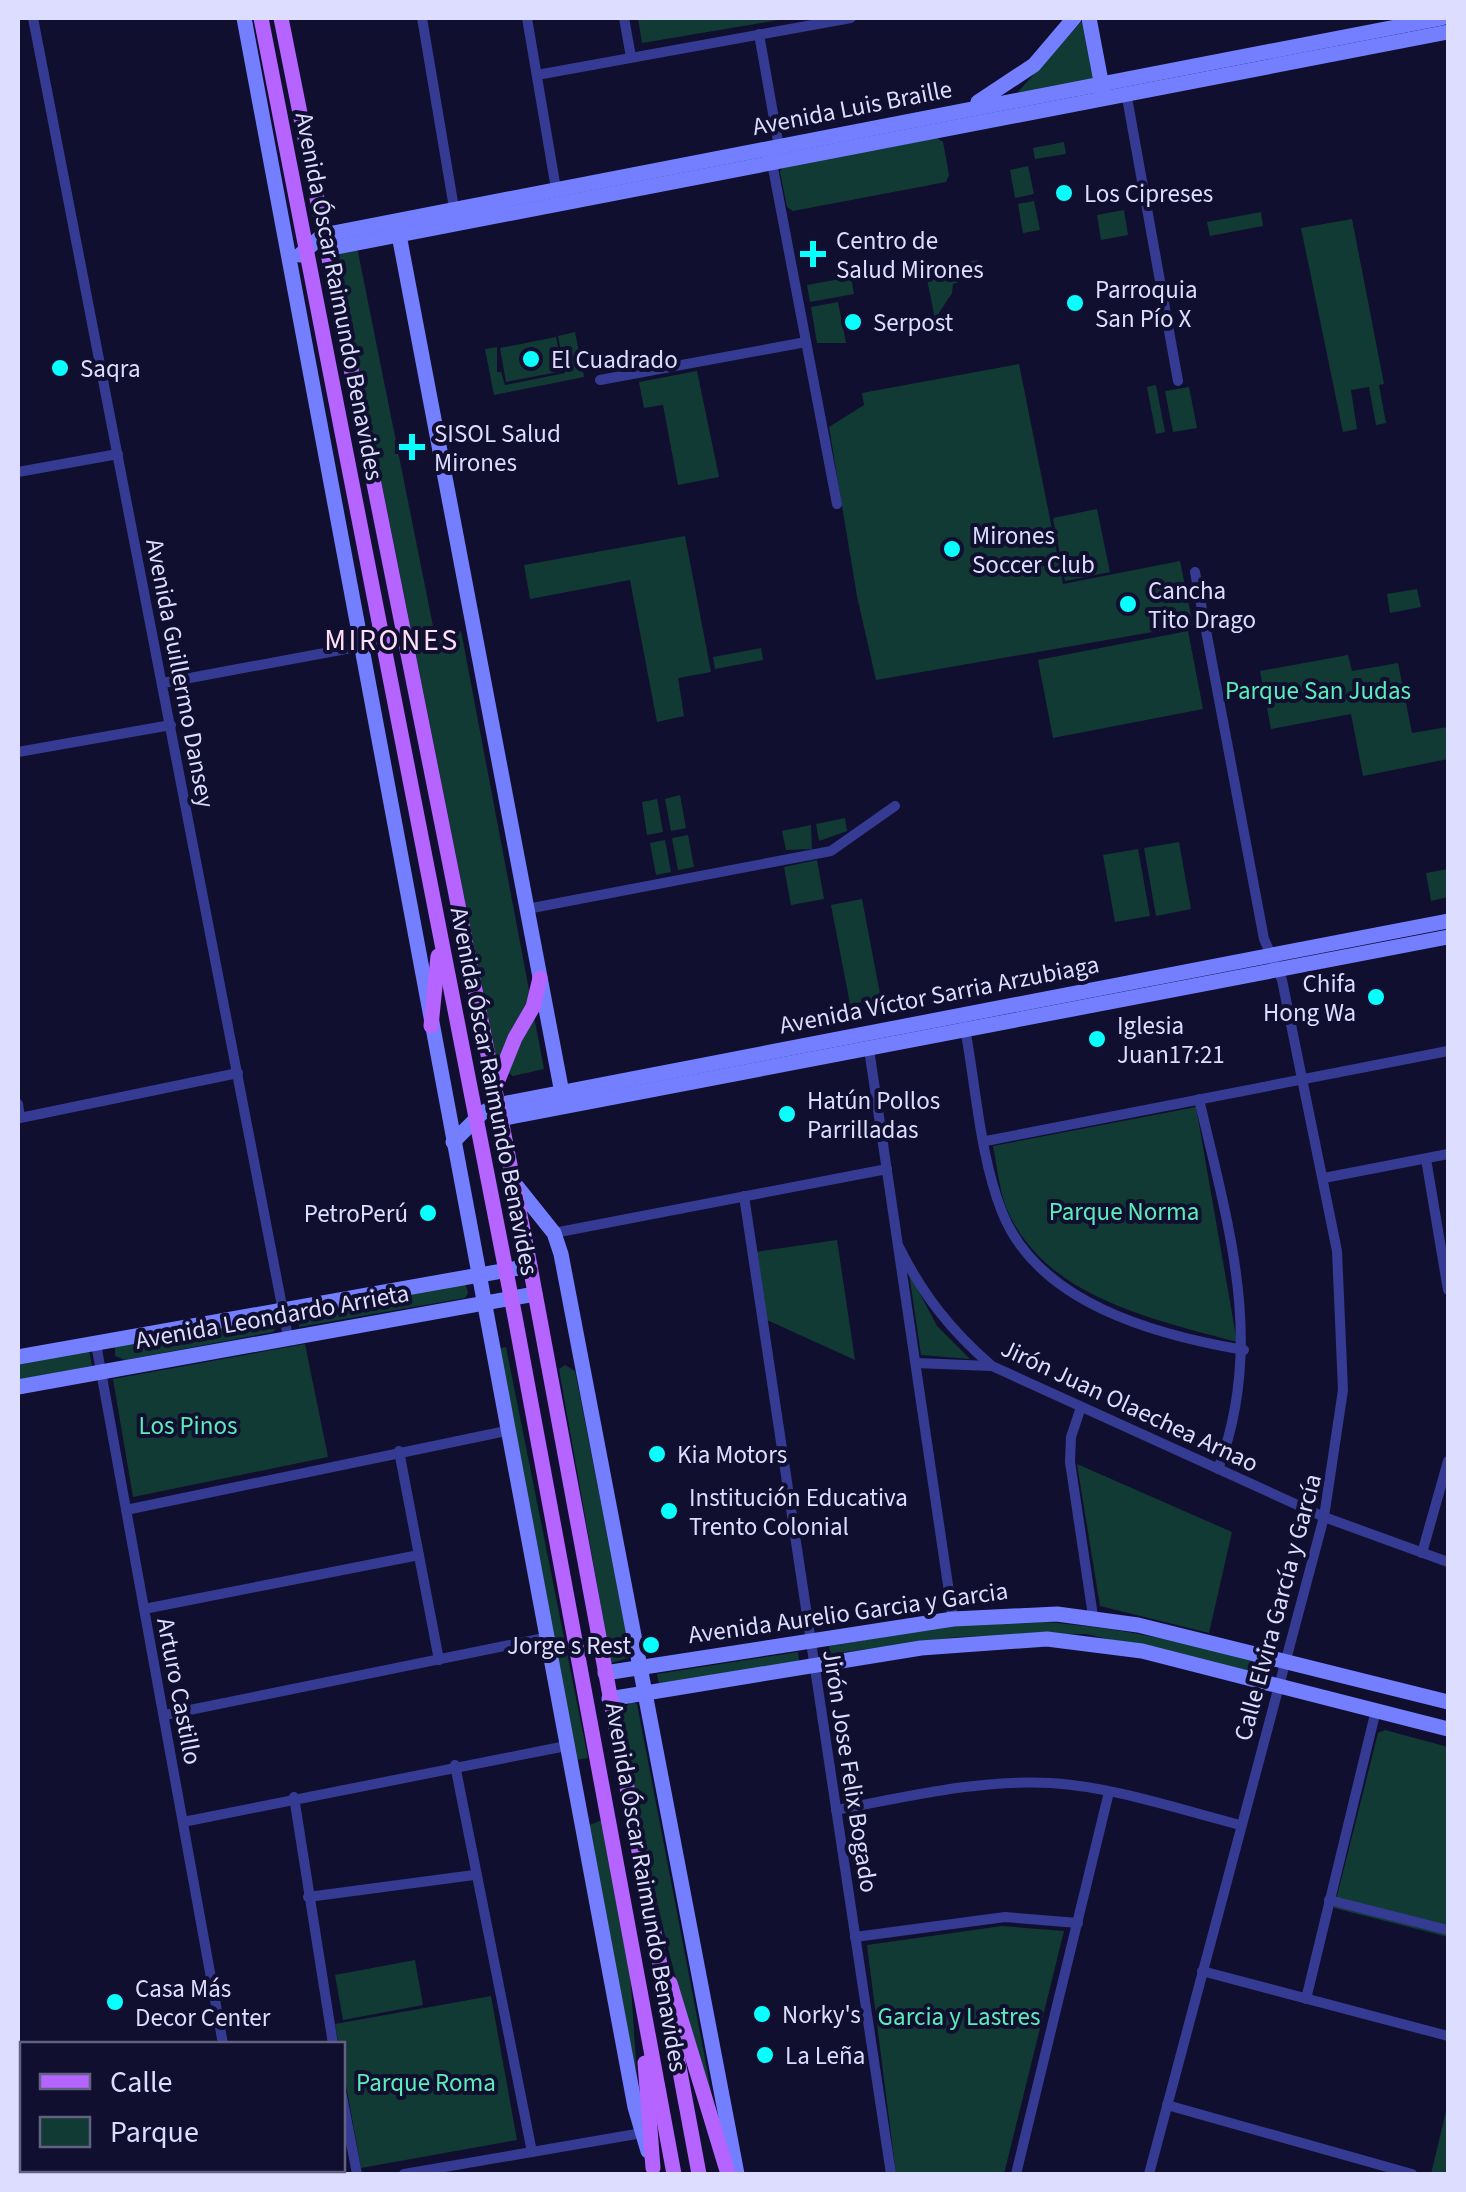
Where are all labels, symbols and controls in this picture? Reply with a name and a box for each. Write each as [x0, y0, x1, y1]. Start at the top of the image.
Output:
street label: Avenida Luis Braille [749, 71, 955, 145]
street label: Avenida Óscar Raimundo Benavides [286, 109, 392, 483]
place label: Los Cipreses [1084, 176, 1213, 212]
marker: Los Cipreses [1053, 182, 1075, 204]
place label: Centro de Salud Mirones [836, 223, 984, 288]
marker: Centro de Salud Mirones [800, 241, 826, 267]
place label: Parroquia San Pío X [1095, 272, 1198, 337]
marker: Parroquia San Pío X [1064, 292, 1086, 314]
place label: Serpost [873, 305, 954, 341]
marker: Serpost [842, 311, 864, 333]
place label: El Cuadrado [551, 342, 678, 378]
marker: El Cuadrado [520, 348, 542, 370]
place label: Saqra [80, 351, 141, 387]
marker: Saqra [49, 357, 71, 379]
place label: SISOL Salud Mirones [434, 416, 561, 481]
marker: SISOL Salud Mirones [399, 434, 425, 460]
place label: Mirones Soccer Club [972, 518, 1095, 583]
street label: Avenida Guillermo Dansey [136, 536, 224, 811]
marker: Mirones Soccer Club [941, 538, 963, 560]
place label: Cancha Tito Drago [1148, 573, 1256, 638]
marker: Cancha Tito Drago [1117, 593, 1139, 615]
district label: MIRONES [324, 619, 460, 662]
park label: Parque San Judas [1225, 673, 1411, 709]
street label: Avenida Óscar Raimundo Benavides [441, 904, 547, 1278]
street label: Avenida Víctor Sarria Arzubiaga [776, 946, 1102, 1044]
place label: Chifa Hong Wa [1263, 966, 1356, 1031]
marker: Chifa Hong Wa [1365, 986, 1387, 1008]
place label: Iglesia Juan17:21 [1117, 1008, 1225, 1073]
marker: Iglesia Juan17:21 [1086, 1028, 1108, 1050]
place label: Hatún Pollos Parrilladas [807, 1083, 940, 1148]
marker: Hatún Pollos Parrilladas [776, 1103, 798, 1125]
park label: Parque Norma [1049, 1194, 1199, 1230]
place label: PetroPerú [304, 1196, 408, 1232]
marker: PetroPerú [417, 1202, 439, 1224]
street label: Avenida Leondardo Arrieta [133, 1275, 412, 1359]
street label: Jirón Juan Olaechea Arnao [995, 1330, 1264, 1481]
park label: Los Pinos [139, 1408, 237, 1444]
place label: Kia Motors [677, 1437, 787, 1473]
marker: Kia Motors [646, 1443, 668, 1465]
street label: Calle Elvira García y García [1225, 1470, 1331, 1745]
place label: Institución Educativa Trento Colonial [689, 1480, 908, 1545]
marker: Institución Educativa Trento Colonial [658, 1500, 680, 1522]
street label: Avenida Aurelio Garcia y Garcia [686, 1573, 1010, 1653]
street label: Arturo Castillo [147, 1615, 211, 1768]
place label: Jorge s Rest [507, 1628, 632, 1664]
marker: Jorge s Rest [640, 1634, 662, 1656]
street label: Jirón Jose Felix Bogado [813, 1647, 887, 1895]
street label: Avenida Óscar Raimundo Benavides [596, 1700, 696, 2075]
place label: Casa Más Decor Center [135, 1971, 271, 2036]
marker: Casa Más Decor Center [104, 1991, 126, 2013]
place label: Norky's [782, 1997, 861, 2033]
park label: Garcia y Lastres [878, 1999, 1040, 2035]
marker: Norky's [751, 2003, 773, 2025]
place label: La Leña [785, 2038, 865, 2074]
legend [20, 2042, 345, 2172]
marker: La Leña [754, 2044, 776, 2066]
text: Calle [110, 2061, 172, 2104]
park label: Parque Roma [356, 2065, 496, 2101]
text: Parque [110, 2111, 199, 2154]

